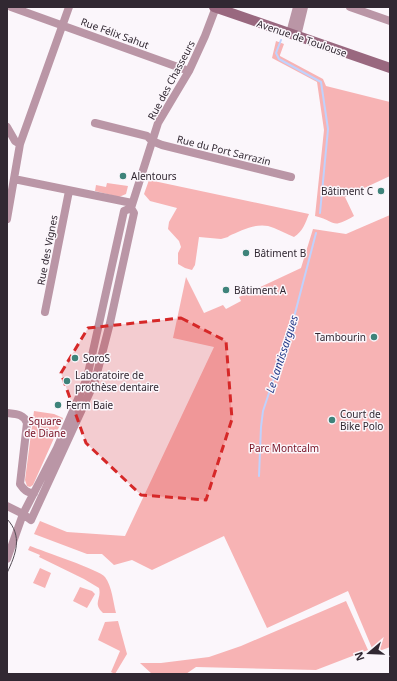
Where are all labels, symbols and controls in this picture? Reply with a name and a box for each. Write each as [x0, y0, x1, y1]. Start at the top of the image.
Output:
street label: Rue Félix Sahut [79, 14, 151, 52]
street label: Avenue de Toulouse [255, 16, 349, 60]
street label: Rue des Chasseurs [144, 38, 198, 122]
street label: Rue du Port Sarrazin [176, 132, 272, 168]
place label: Alentours [131, 169, 177, 183]
marker: Alentours [118, 171, 128, 181]
place label: Bâtiment C [321, 184, 374, 198]
marker: Bâtiment C [376, 186, 386, 196]
street label: Rue des Vignes [33, 214, 61, 286]
place label: Bâtiment B [254, 246, 306, 260]
marker: Bâtiment B [241, 248, 251, 258]
place label: Bâtiment A [234, 283, 287, 297]
marker: Bâtiment A [221, 285, 231, 295]
water label: Le Lantissargues [262, 313, 301, 395]
place label: Tambourin [315, 330, 366, 344]
marker: Tambourin [369, 332, 379, 342]
place label: SoroS [83, 351, 111, 365]
marker: SoroS [70, 353, 80, 363]
place label: Laboratoire de prothèse dentaire [75, 368, 159, 394]
marker: Laboratoire de prothèse dentaire [62, 376, 72, 386]
place label: Ferm Baie [66, 398, 114, 412]
marker: Ferm Baie [53, 400, 63, 410]
place label: Court de Bike Polo [340, 407, 383, 433]
park label: Square de Diane [24, 414, 66, 440]
marker: Court de Bike Polo [327, 415, 337, 425]
park label: Parc Montcalm [249, 441, 319, 455]
north arrow [349, 633, 389, 673]
text: N [351, 650, 368, 663]

